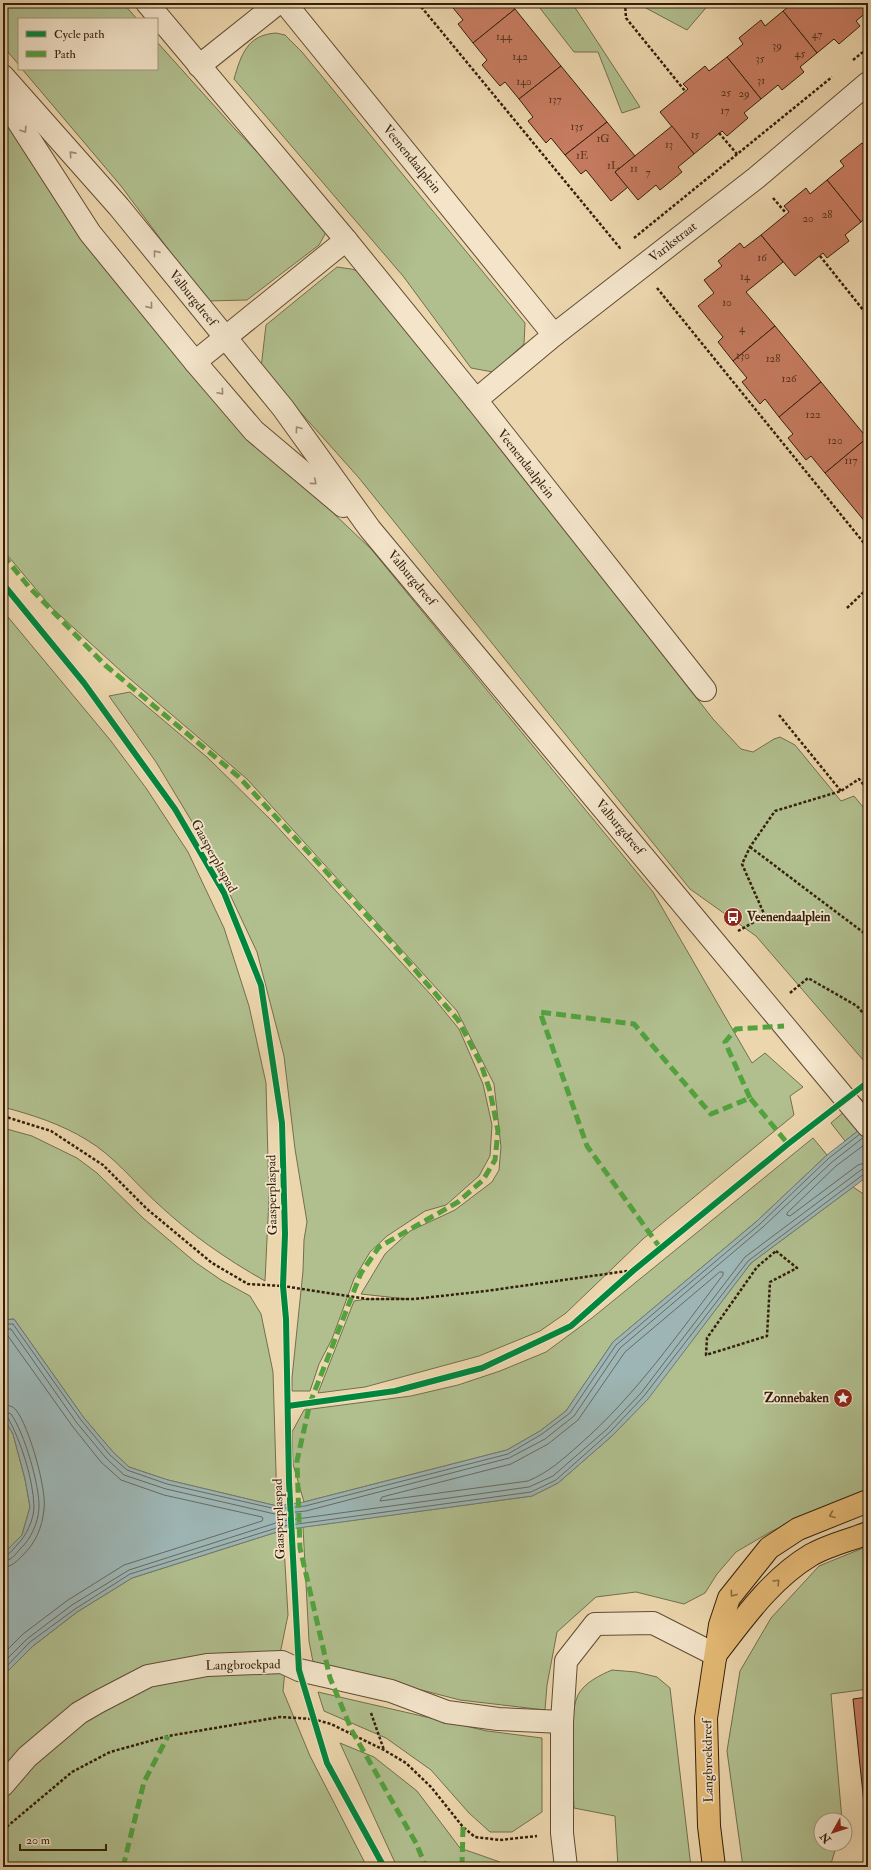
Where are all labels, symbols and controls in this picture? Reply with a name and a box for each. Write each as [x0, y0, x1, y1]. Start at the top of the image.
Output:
legend [18, 18, 158, 70]
text: Cycle path [54, 27, 105, 42]
house number: 47 [812, 28, 822, 41]
house number: 144 [496, 30, 513, 43]
house number: 39 [772, 39, 782, 52]
text: Path [54, 47, 77, 62]
house number: 45 [795, 47, 806, 60]
house number: 142 [512, 50, 528, 63]
house number: 35 [755, 52, 765, 65]
house number: 31 [757, 74, 765, 87]
house number: 140 [516, 75, 532, 88]
house number: 25 [721, 86, 731, 99]
house number: 29 [738, 87, 750, 100]
house number: 137 [548, 93, 562, 106]
house number: 17 [721, 104, 729, 117]
house number: 135 [571, 120, 584, 133]
street label: Veenendaalplein [379, 121, 445, 197]
one-way arrow [19, 126, 26, 133]
house number: 15 [691, 128, 700, 141]
house number: 1G [596, 132, 610, 145]
house number: 13 [665, 138, 673, 151]
house number: 1E [576, 149, 588, 162]
one-way arrow [70, 152, 77, 159]
house number: 1L [607, 159, 619, 172]
house number: 11 [630, 162, 638, 175]
house number: 7 [645, 166, 651, 179]
house number: 28 [822, 208, 832, 221]
house number: 20 [802, 212, 814, 225]
street label: Varikstraat [646, 218, 700, 266]
one-way arrow [154, 251, 161, 258]
house number: 16 [757, 251, 768, 264]
street label: Valburgdreef [166, 267, 221, 331]
house number: 14 [740, 270, 751, 283]
house number: 10 [722, 296, 732, 309]
one-way arrow [145, 302, 152, 309]
house number: 4 [739, 322, 746, 335]
house number: 130 [736, 349, 750, 362]
house number: 128 [766, 352, 780, 365]
house number: 126 [781, 372, 798, 385]
one-way arrow [216, 387, 223, 395]
house number: 122 [805, 408, 821, 421]
street label: Veenendaalplein [493, 426, 558, 503]
one-way arrow [296, 427, 303, 434]
house number: 120 [827, 434, 843, 447]
house number: 117 [845, 454, 857, 467]
one-way arrow [310, 477, 317, 484]
street label: Valburgdreef [384, 547, 441, 610]
street label: Valburgdreef [592, 796, 649, 859]
street label: Gaasperplaspad [187, 817, 241, 896]
bus stop icon: Veenendaalplein [722, 906, 744, 928]
place label: Veenendaalplein [746, 909, 831, 926]
street label: Gaasperplaspad [263, 1154, 282, 1236]
place icon: Zonnebaken [832, 1387, 854, 1409]
place label: Zonnebaken [764, 1390, 829, 1406]
street label: Gaasperplaspad [270, 1478, 289, 1560]
one-way arrow [828, 1511, 835, 1519]
one-way arrow [772, 1579, 780, 1587]
one-way arrow [730, 1590, 737, 1597]
street label: Langbroekpad [205, 1656, 281, 1675]
street label: Langbroekdreef [699, 1718, 717, 1803]
north arrow [813, 1812, 853, 1852]
scale bar [20, 1826, 106, 1852]
text: N [817, 1829, 834, 1847]
text: 20 m [26, 1833, 51, 1848]

